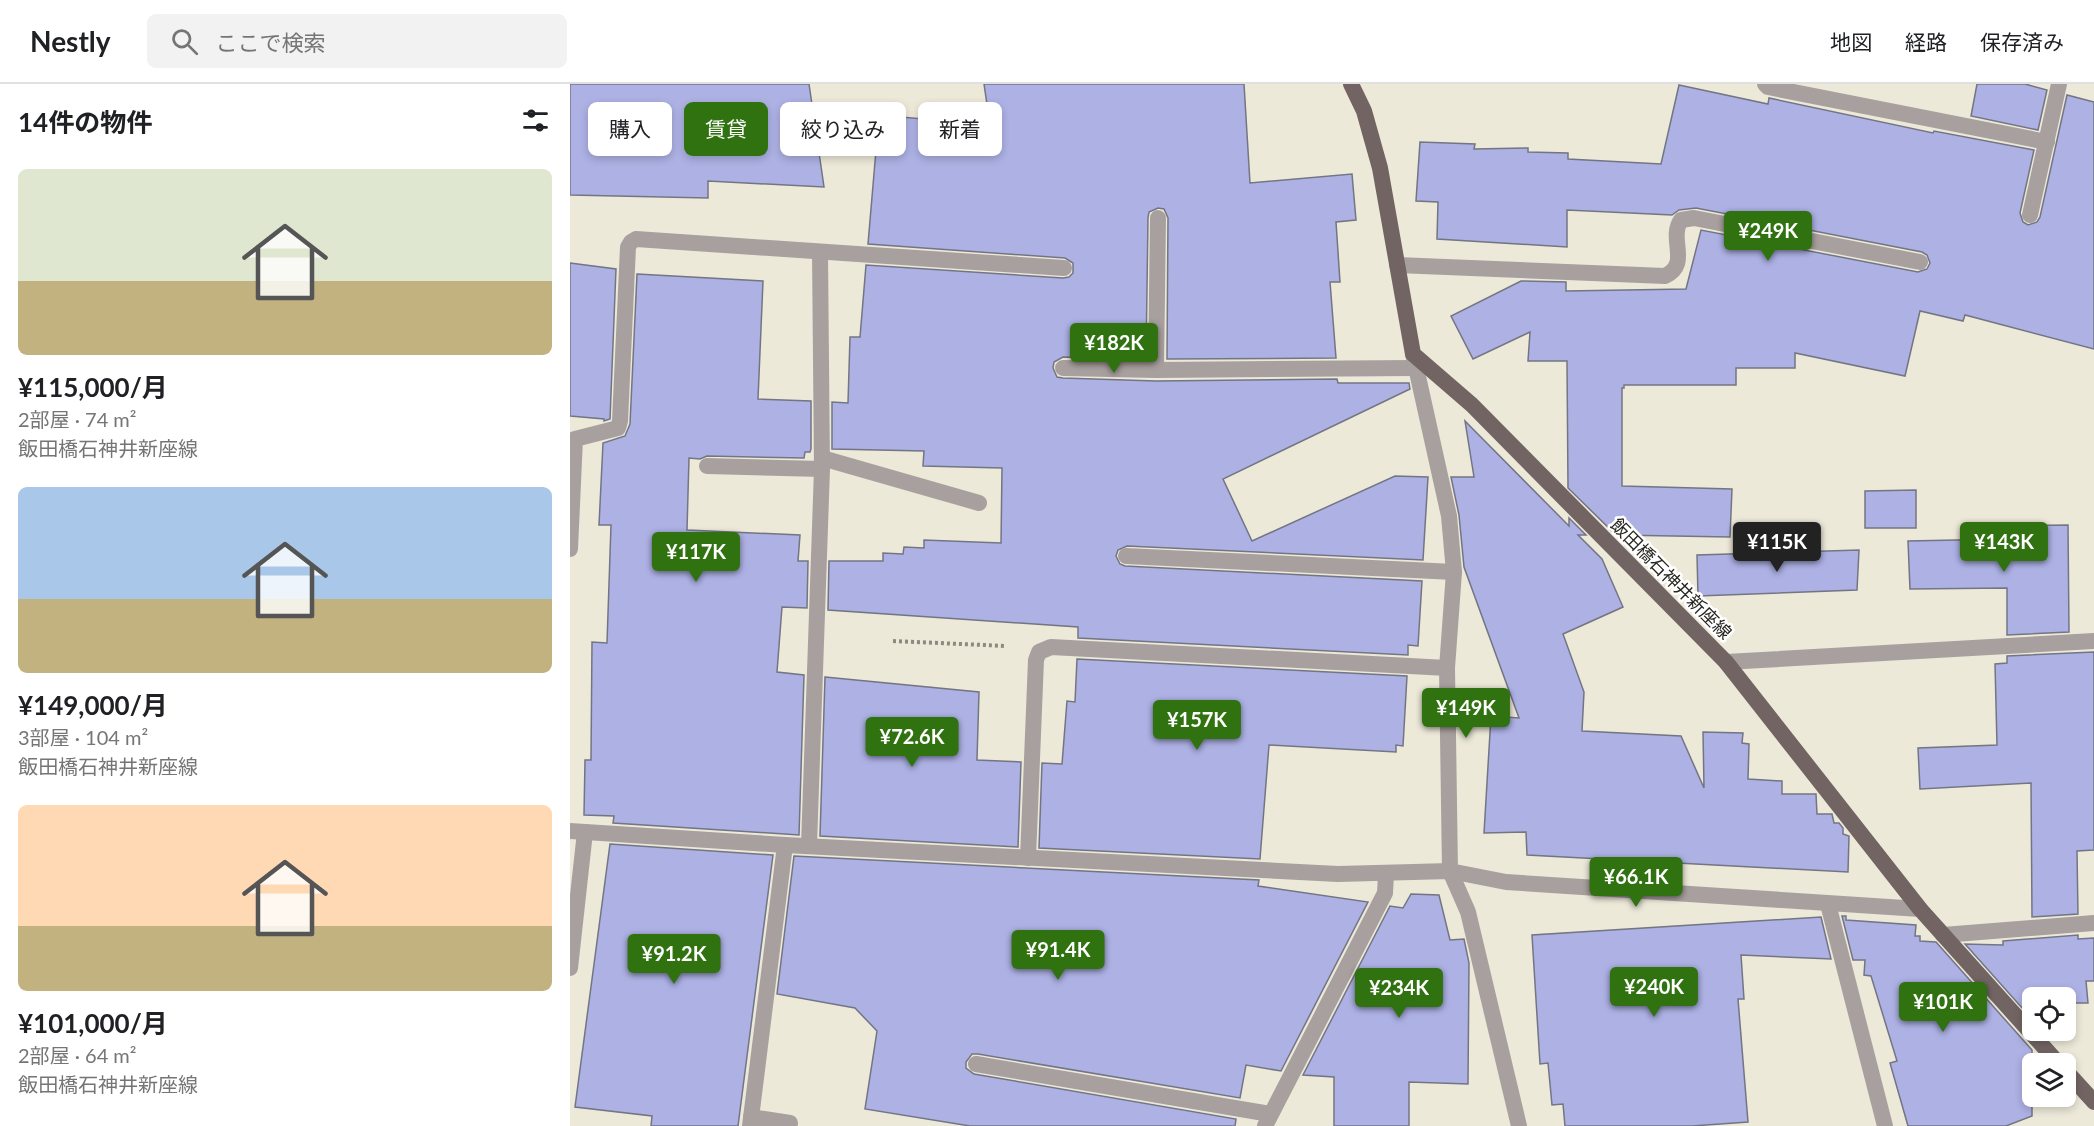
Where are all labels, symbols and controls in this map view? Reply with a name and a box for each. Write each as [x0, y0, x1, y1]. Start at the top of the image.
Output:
search box [147, 14, 567, 68]
text: Nestly [30, 24, 111, 58]
icon: search [168, 25, 201, 58]
text: ここで検索 [216, 29, 326, 56]
text: 地図 [1830, 29, 1872, 54]
text: 経路 [1905, 29, 1947, 54]
text: 保存済み [1980, 29, 2064, 54]
chip: 購入 [588, 102, 672, 156]
chip: 賃貸 [684, 102, 768, 156]
chip: 絞り込み [780, 102, 906, 156]
chip: 新着 [918, 102, 1002, 156]
icon: filters [519, 104, 552, 137]
text: 14件の物件 [18, 106, 152, 138]
icon: home [231, 208, 339, 316]
pin: ¥249K [1726, 211, 1810, 262]
text: ¥249K [1738, 218, 1798, 242]
pin: ¥182K [1072, 323, 1156, 374]
text: ¥182K [1084, 330, 1144, 354]
text: ¥115,000/月 [18, 371, 168, 403]
text: 2部屋 · 74 m² [18, 407, 137, 431]
text: 飯田橋石神井新座線 [18, 436, 198, 460]
street label: 飯田橋石神井新座線 [1607, 513, 1737, 643]
pin: ¥115K [1735, 522, 1819, 573]
pin: ¥143K [1962, 522, 2046, 573]
icon: home [231, 526, 339, 634]
text: ¥115K [1747, 529, 1807, 553]
text: ¥143K [1974, 529, 2034, 553]
pin: ¥117K [654, 532, 738, 583]
text: ¥117K [666, 539, 726, 563]
pin: ¥149K [1424, 688, 1508, 739]
text: ¥149,000/月 [18, 689, 168, 721]
text: ¥149K [1436, 695, 1496, 719]
pin: ¥157K [1155, 700, 1239, 751]
text: ¥157K [1167, 707, 1227, 731]
pin: ¥72.6K [863, 717, 961, 768]
text: ¥72.6K [880, 724, 944, 748]
text: 3部屋 · 104 m² [18, 725, 148, 749]
text: 飯田橋石神井新座線 [18, 754, 198, 778]
icon: home [231, 844, 339, 952]
pin: ¥66.1K [1587, 857, 1685, 908]
text: ¥66.1K [1604, 864, 1668, 888]
pin: ¥91.4K [1009, 930, 1107, 981]
pin: ¥91.2K [625, 934, 723, 985]
text: ¥91.4K [1026, 937, 1090, 961]
text: ¥91.2K [642, 941, 706, 965]
pin: ¥240K [1612, 967, 1696, 1018]
pin: ¥234K [1357, 968, 1441, 1019]
text: ¥240K [1624, 974, 1684, 998]
text: ¥234K [1369, 975, 1429, 999]
pin: ¥101K [1901, 982, 1985, 1033]
map controls [2022, 987, 2076, 1107]
button: locate [2022, 987, 2076, 1041]
text: ¥101K [1913, 989, 1973, 1013]
text: ¥101,000/月 [18, 1007, 168, 1039]
text: 2部屋 · 64 m² [18, 1043, 137, 1067]
button: layers [2022, 1053, 2076, 1107]
text: 飯田橋石神井新座線 [18, 1072, 198, 1096]

